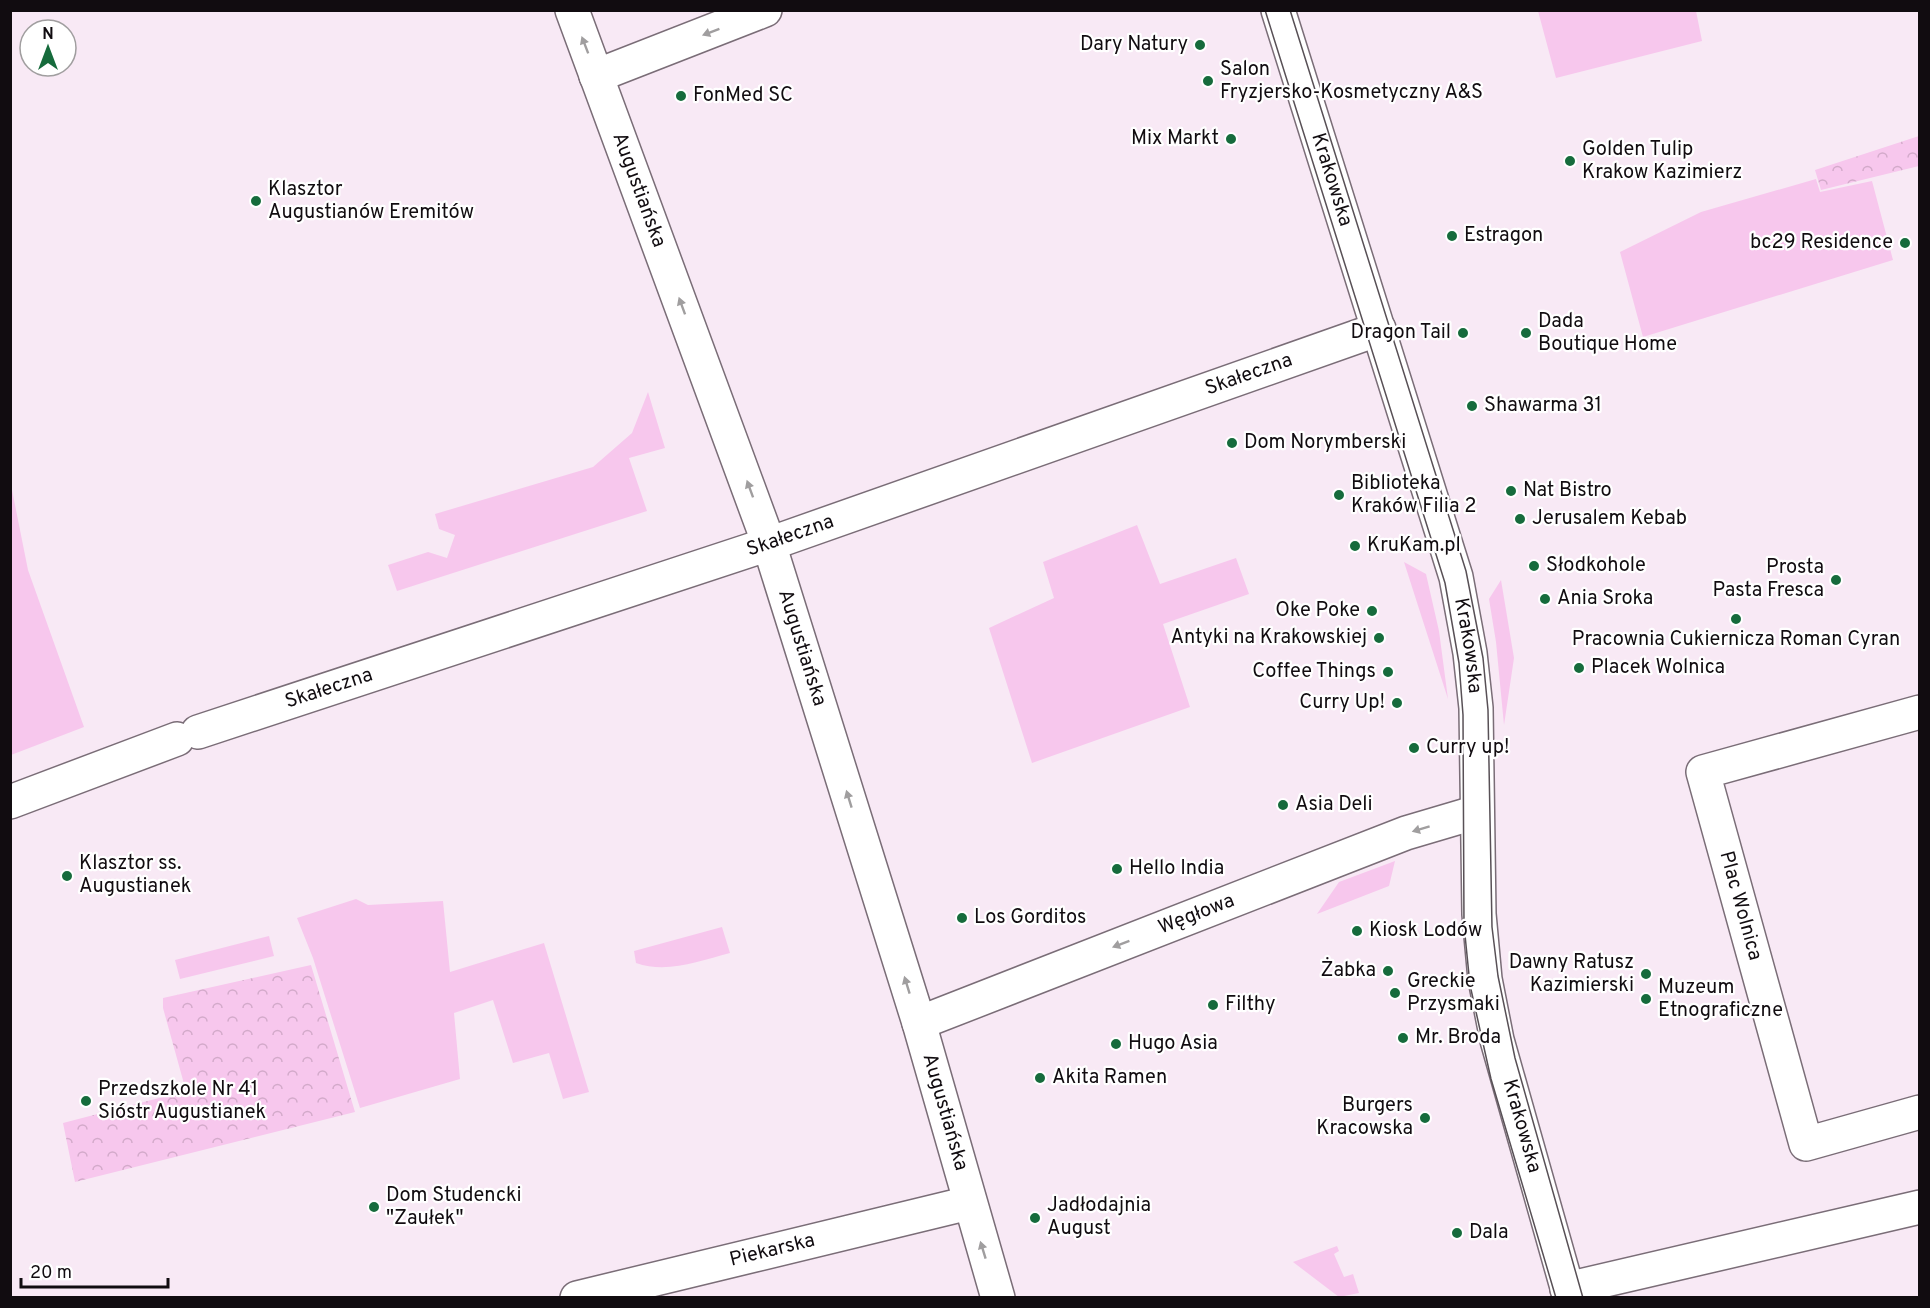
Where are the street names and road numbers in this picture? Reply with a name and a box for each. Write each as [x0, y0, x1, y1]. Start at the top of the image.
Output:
street label: Augustiańska [605, 129, 672, 251]
street label: Krakowska [1304, 130, 1358, 230]
street label: Skałeczna [1202, 347, 1296, 402]
street label: Skałeczna [743, 509, 838, 563]
street label: Augustiańska [771, 586, 832, 709]
street label: Krakowska [1447, 596, 1487, 695]
street label: Skałeczna [282, 662, 376, 715]
street label: Plac Wolnica [1713, 848, 1768, 964]
street label: Węgłowa [1155, 888, 1238, 941]
street label: Augustiańska [915, 1051, 974, 1174]
street label: Krakowska [1496, 1076, 1547, 1176]
street label: Piekarska [727, 1228, 818, 1274]

